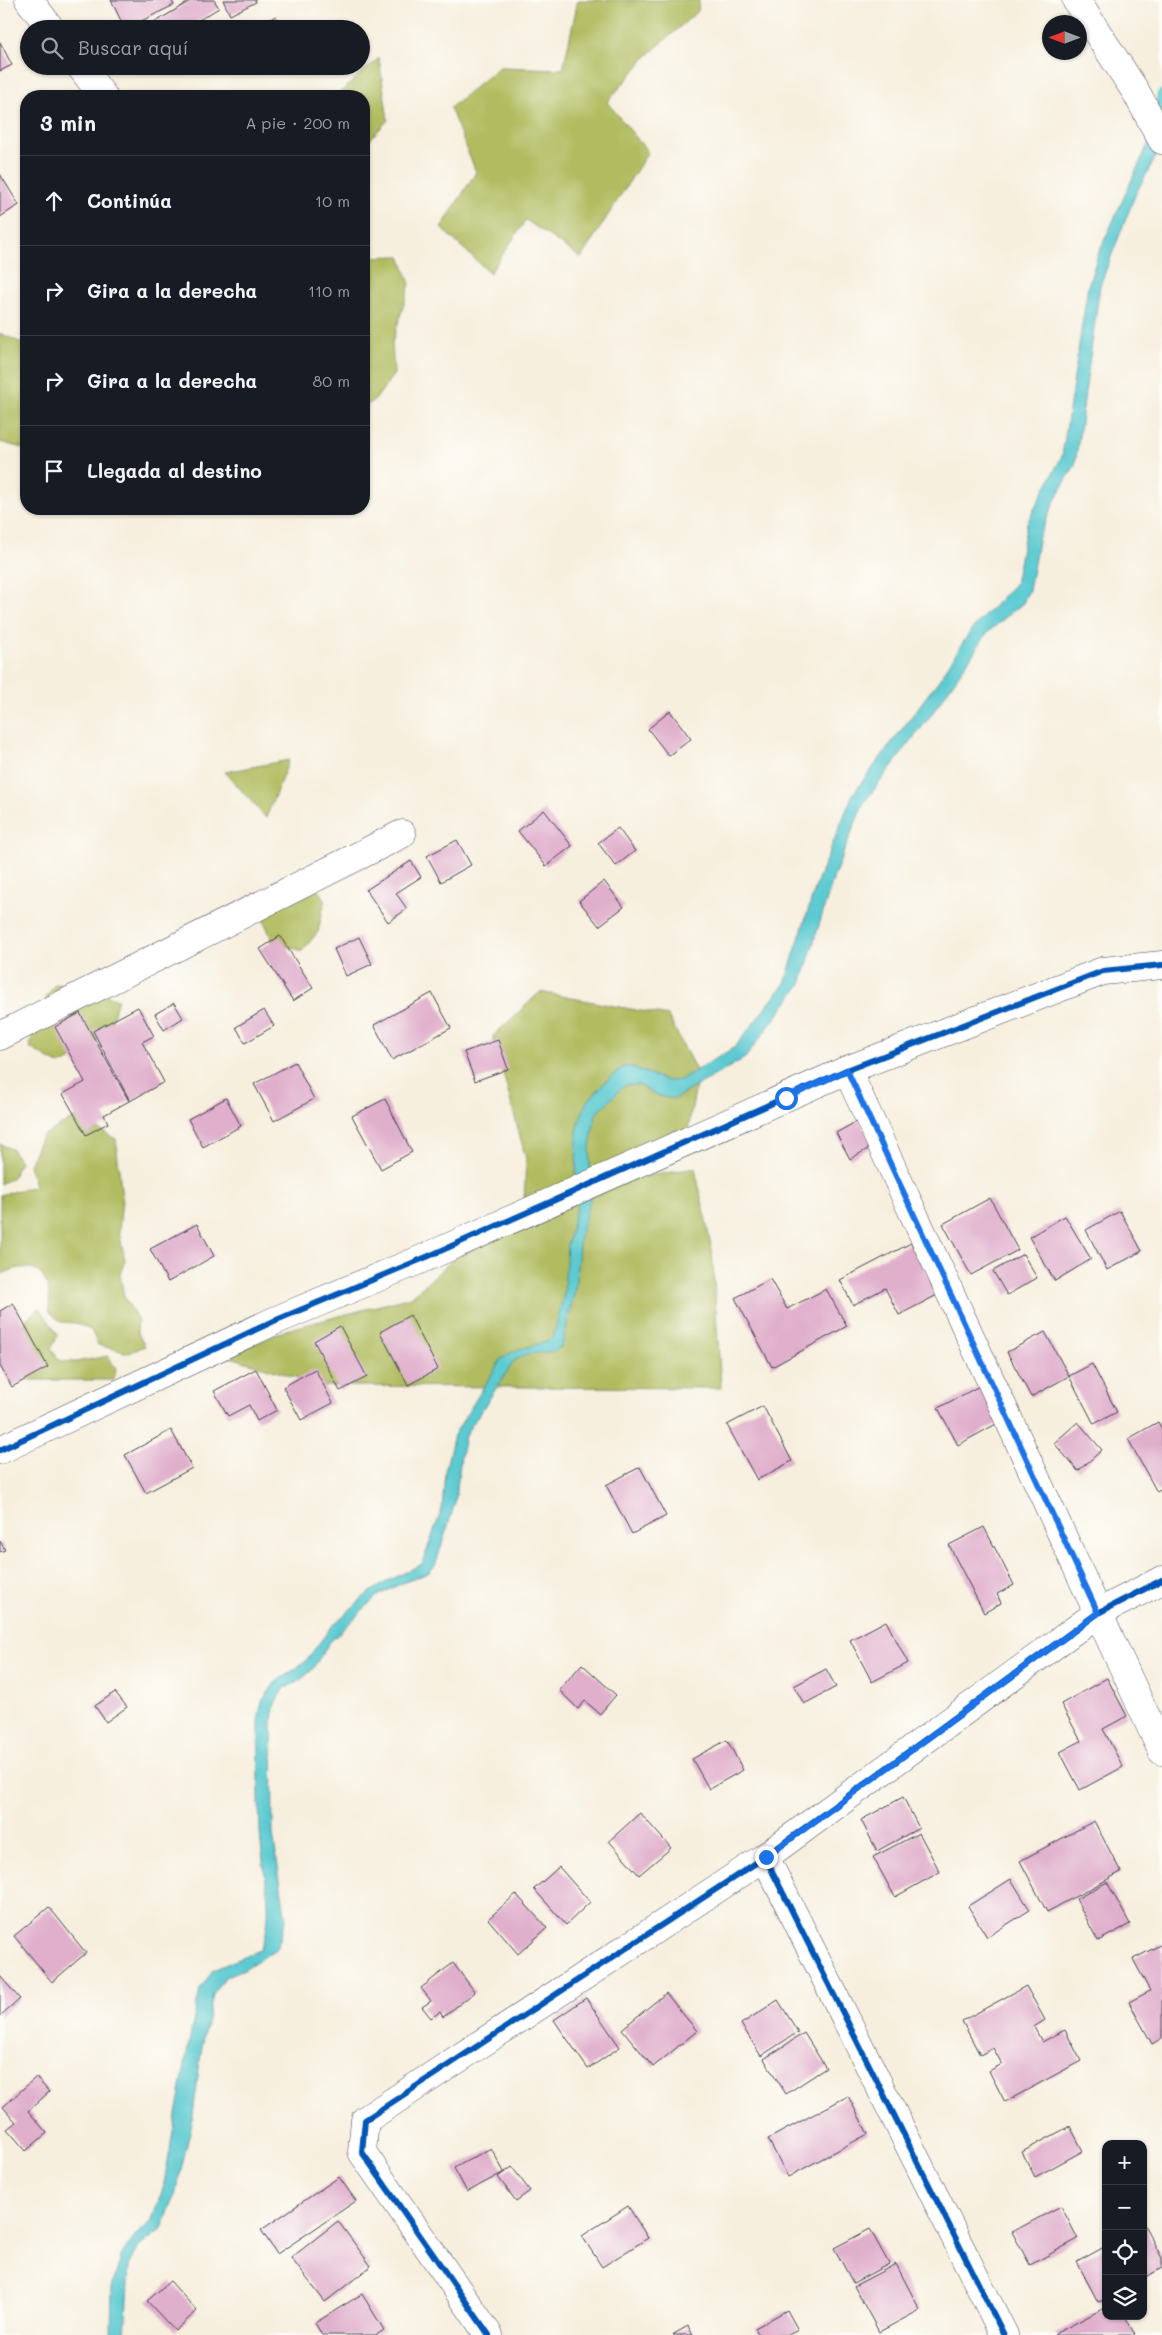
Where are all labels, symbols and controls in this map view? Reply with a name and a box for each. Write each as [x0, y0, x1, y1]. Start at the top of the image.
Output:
north arrow [1042, 15, 1087, 60]
search box [20, 20, 370, 75]
icon: search [38, 34, 66, 62]
text: Buscar aquí [78, 35, 188, 60]
text: 3 min [40, 109, 96, 136]
text: A pie · 200 m [245, 112, 350, 133]
icon: ahead [40, 187, 68, 215]
text: Continúa [87, 188, 172, 213]
text: 10 m [315, 190, 350, 211]
icon: right [40, 277, 68, 305]
text: Gira a la derecha [87, 278, 257, 303]
text: 110 m [308, 280, 350, 301]
icon: right [40, 367, 68, 395]
text: Gira a la derecha [87, 368, 257, 393]
text: 80 m [313, 370, 350, 391]
icon: arrive [40, 457, 68, 485]
text: Llegada al destino [87, 458, 262, 483]
route start [775, 1087, 798, 1110]
route end [755, 1846, 778, 1869]
map controls [1102, 2140, 1147, 2320]
button: + [1102, 2140, 1147, 2185]
button: − [1102, 2185, 1147, 2230]
button: locate [1102, 2230, 1147, 2275]
button: layers [1102, 2275, 1147, 2320]

